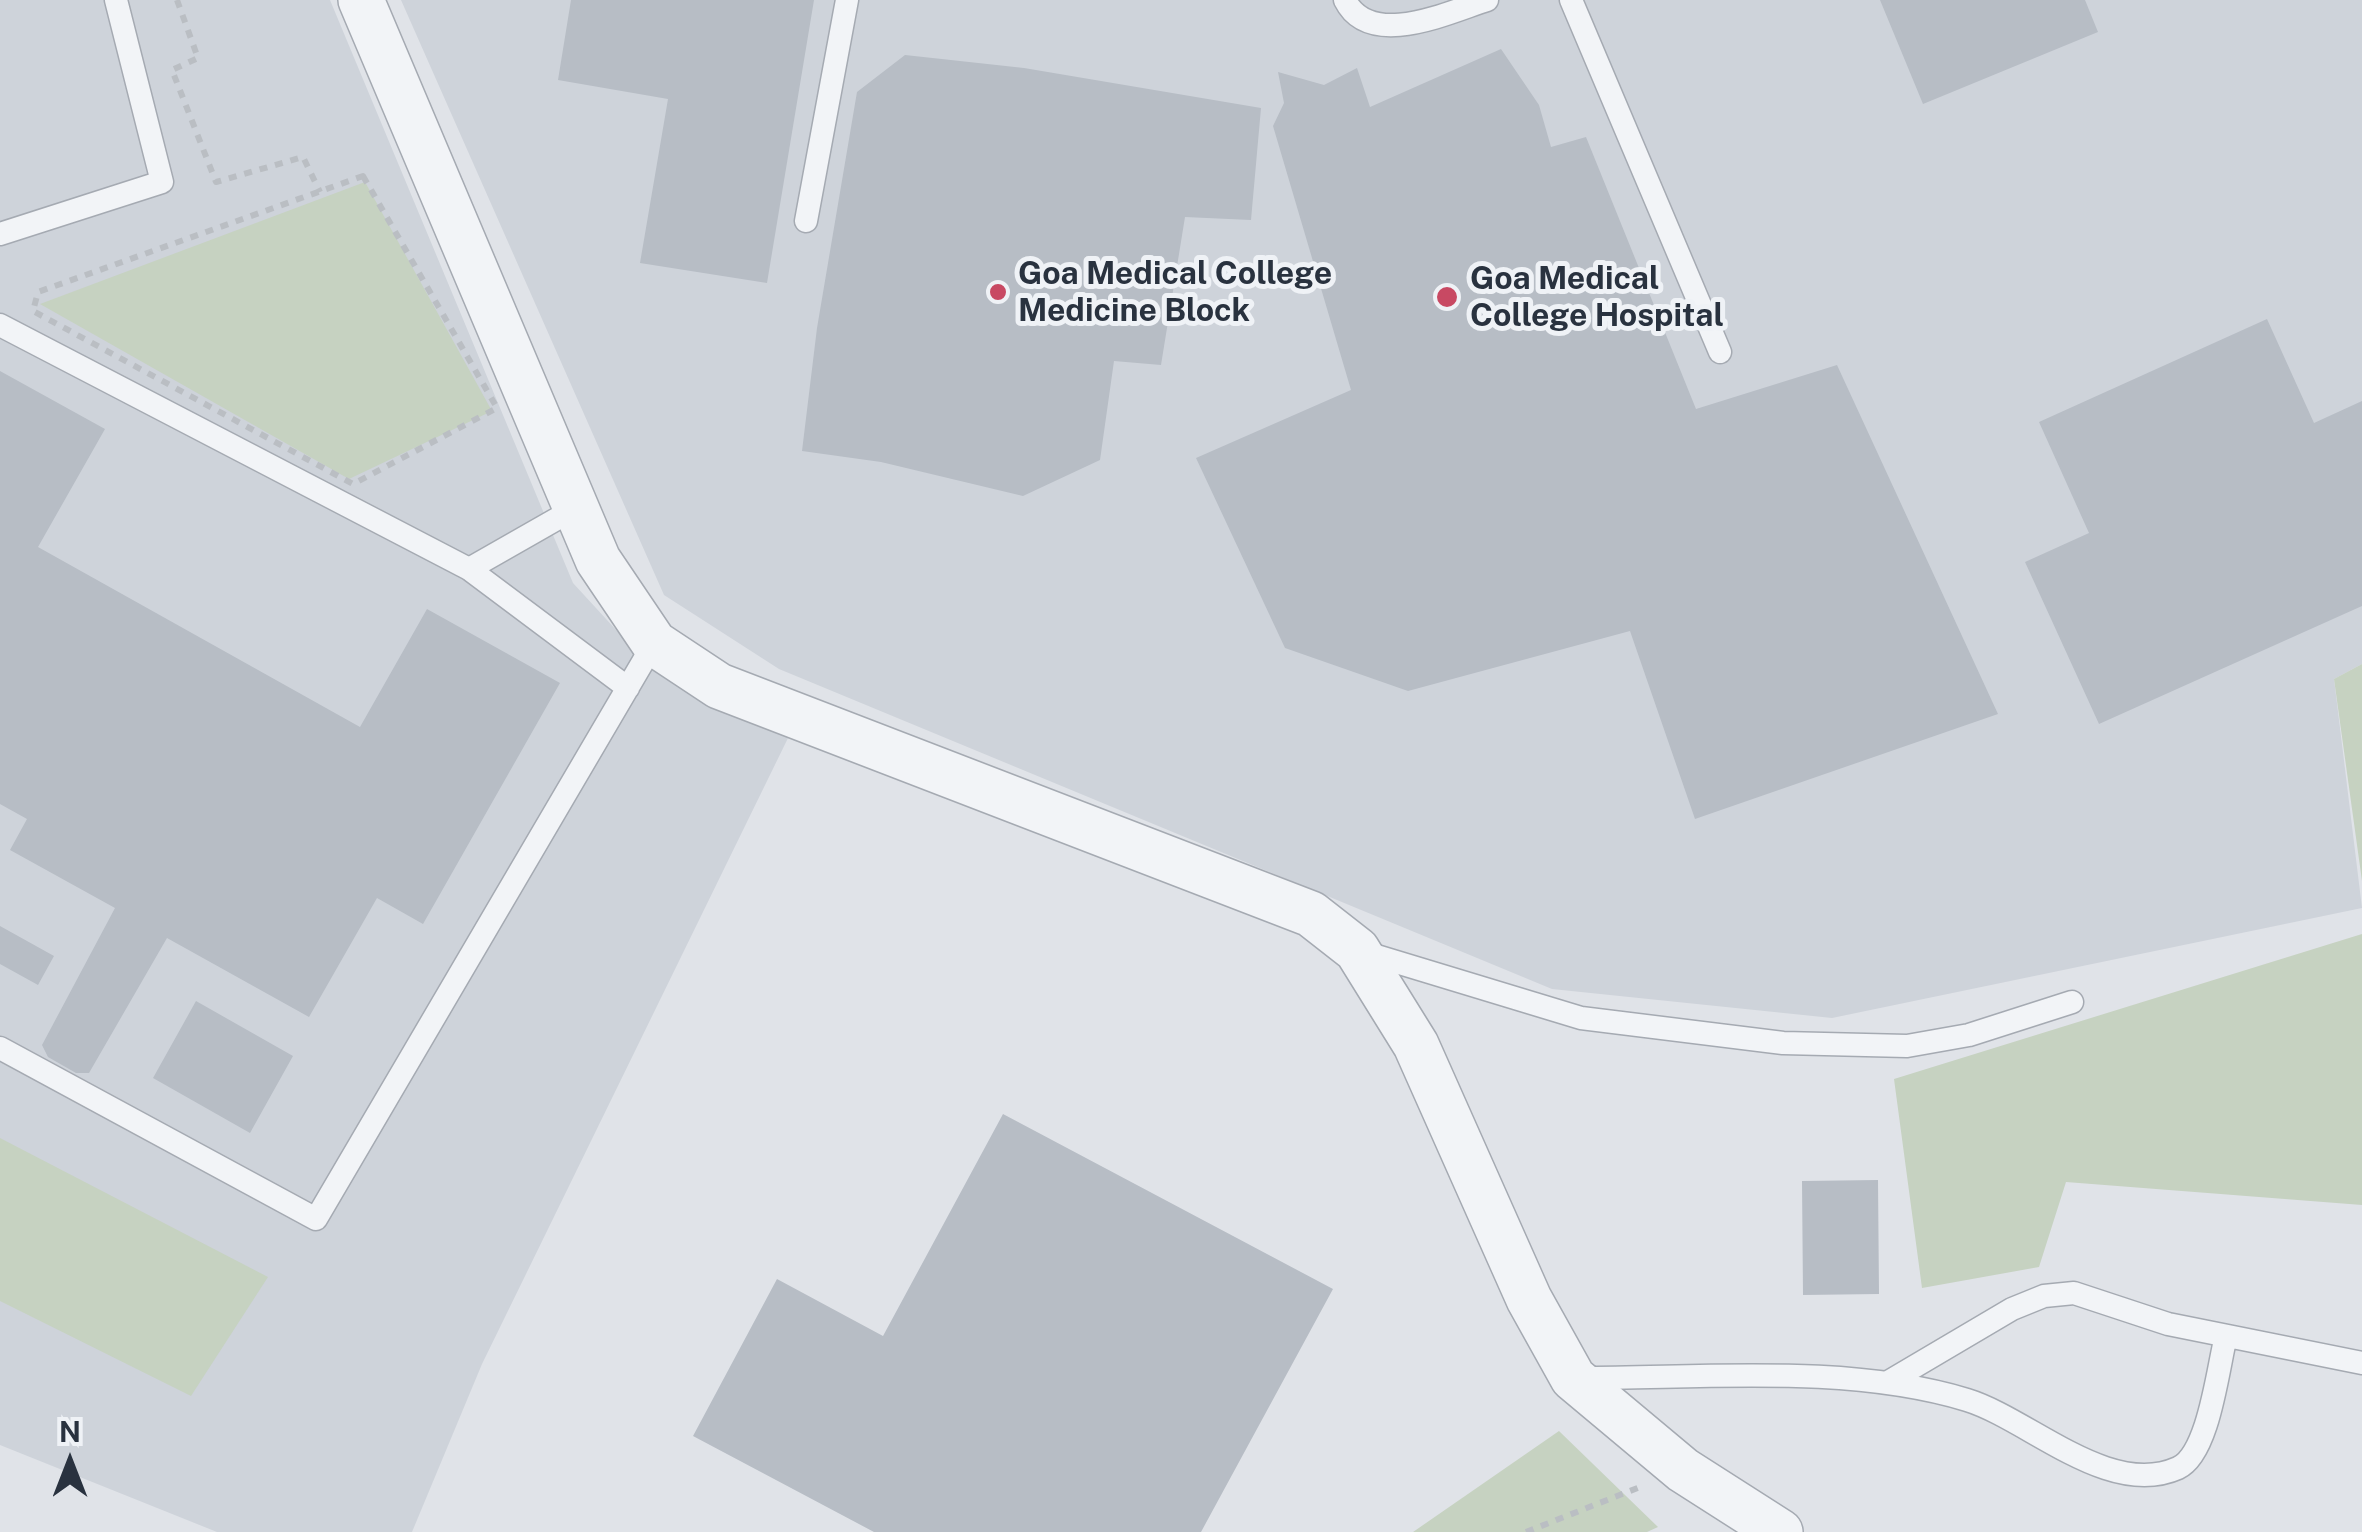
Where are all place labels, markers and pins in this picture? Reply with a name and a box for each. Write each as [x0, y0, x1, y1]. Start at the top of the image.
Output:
place label: Goa Medical College Medicine Block [1018, 255, 1332, 330]
place label: Goa Medical College Hospital [1470, 260, 1724, 335]
marker: Goa Medical College Medicine Block [987, 281, 1009, 303]
marker: Goa Medical College Hospital [1434, 284, 1460, 310]

